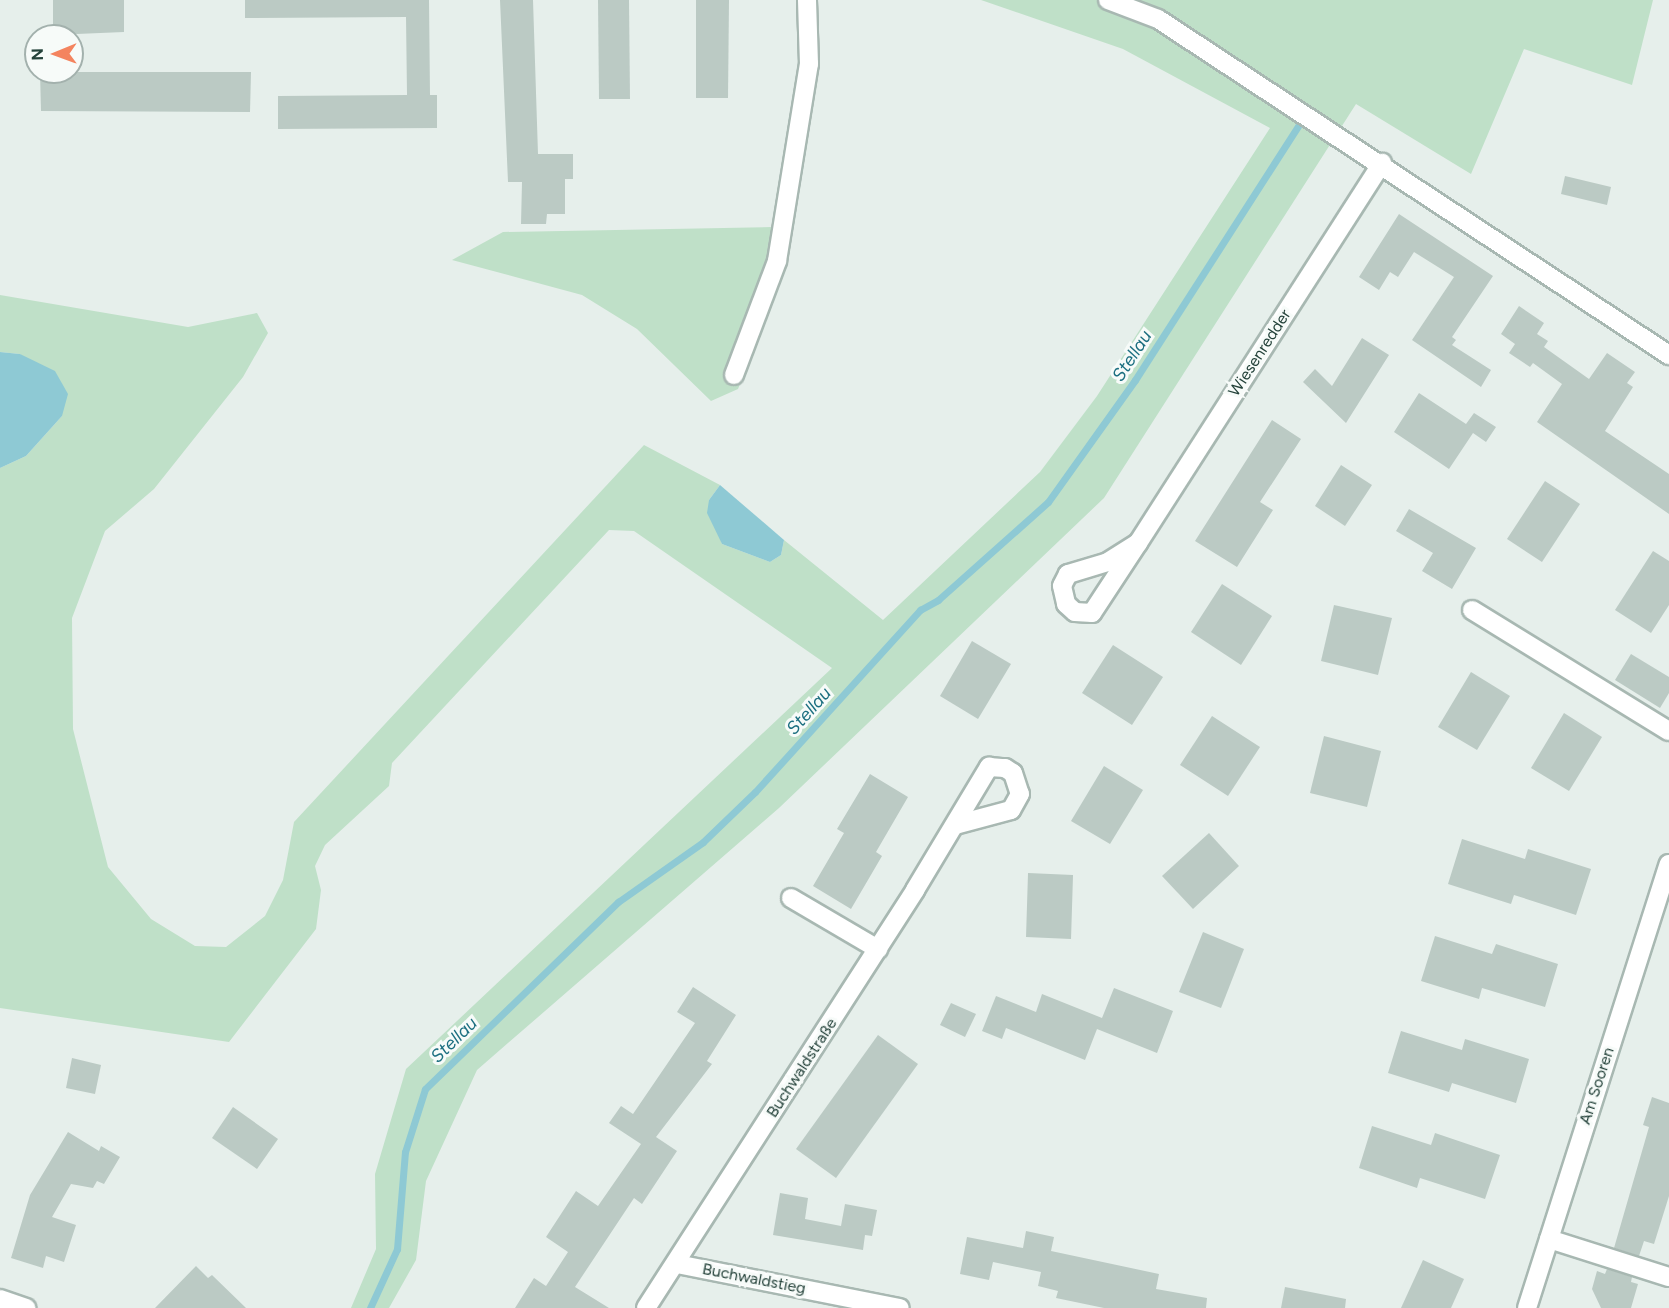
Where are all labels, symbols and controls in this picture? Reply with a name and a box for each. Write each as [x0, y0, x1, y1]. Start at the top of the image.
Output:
north arrow [24, 24, 84, 84]
text: N [28, 48, 47, 61]
street label: Wiesenredder [1225, 306, 1295, 400]
water label: Stellau [1108, 326, 1156, 386]
water label: Stellau [782, 683, 836, 739]
water label: Stellau [426, 1013, 482, 1067]
street label: Buchwaldstraße [763, 1015, 841, 1121]
street label: Am Sooren [1576, 1045, 1618, 1127]
street label: Buchwaldstieg [701, 1260, 807, 1298]

